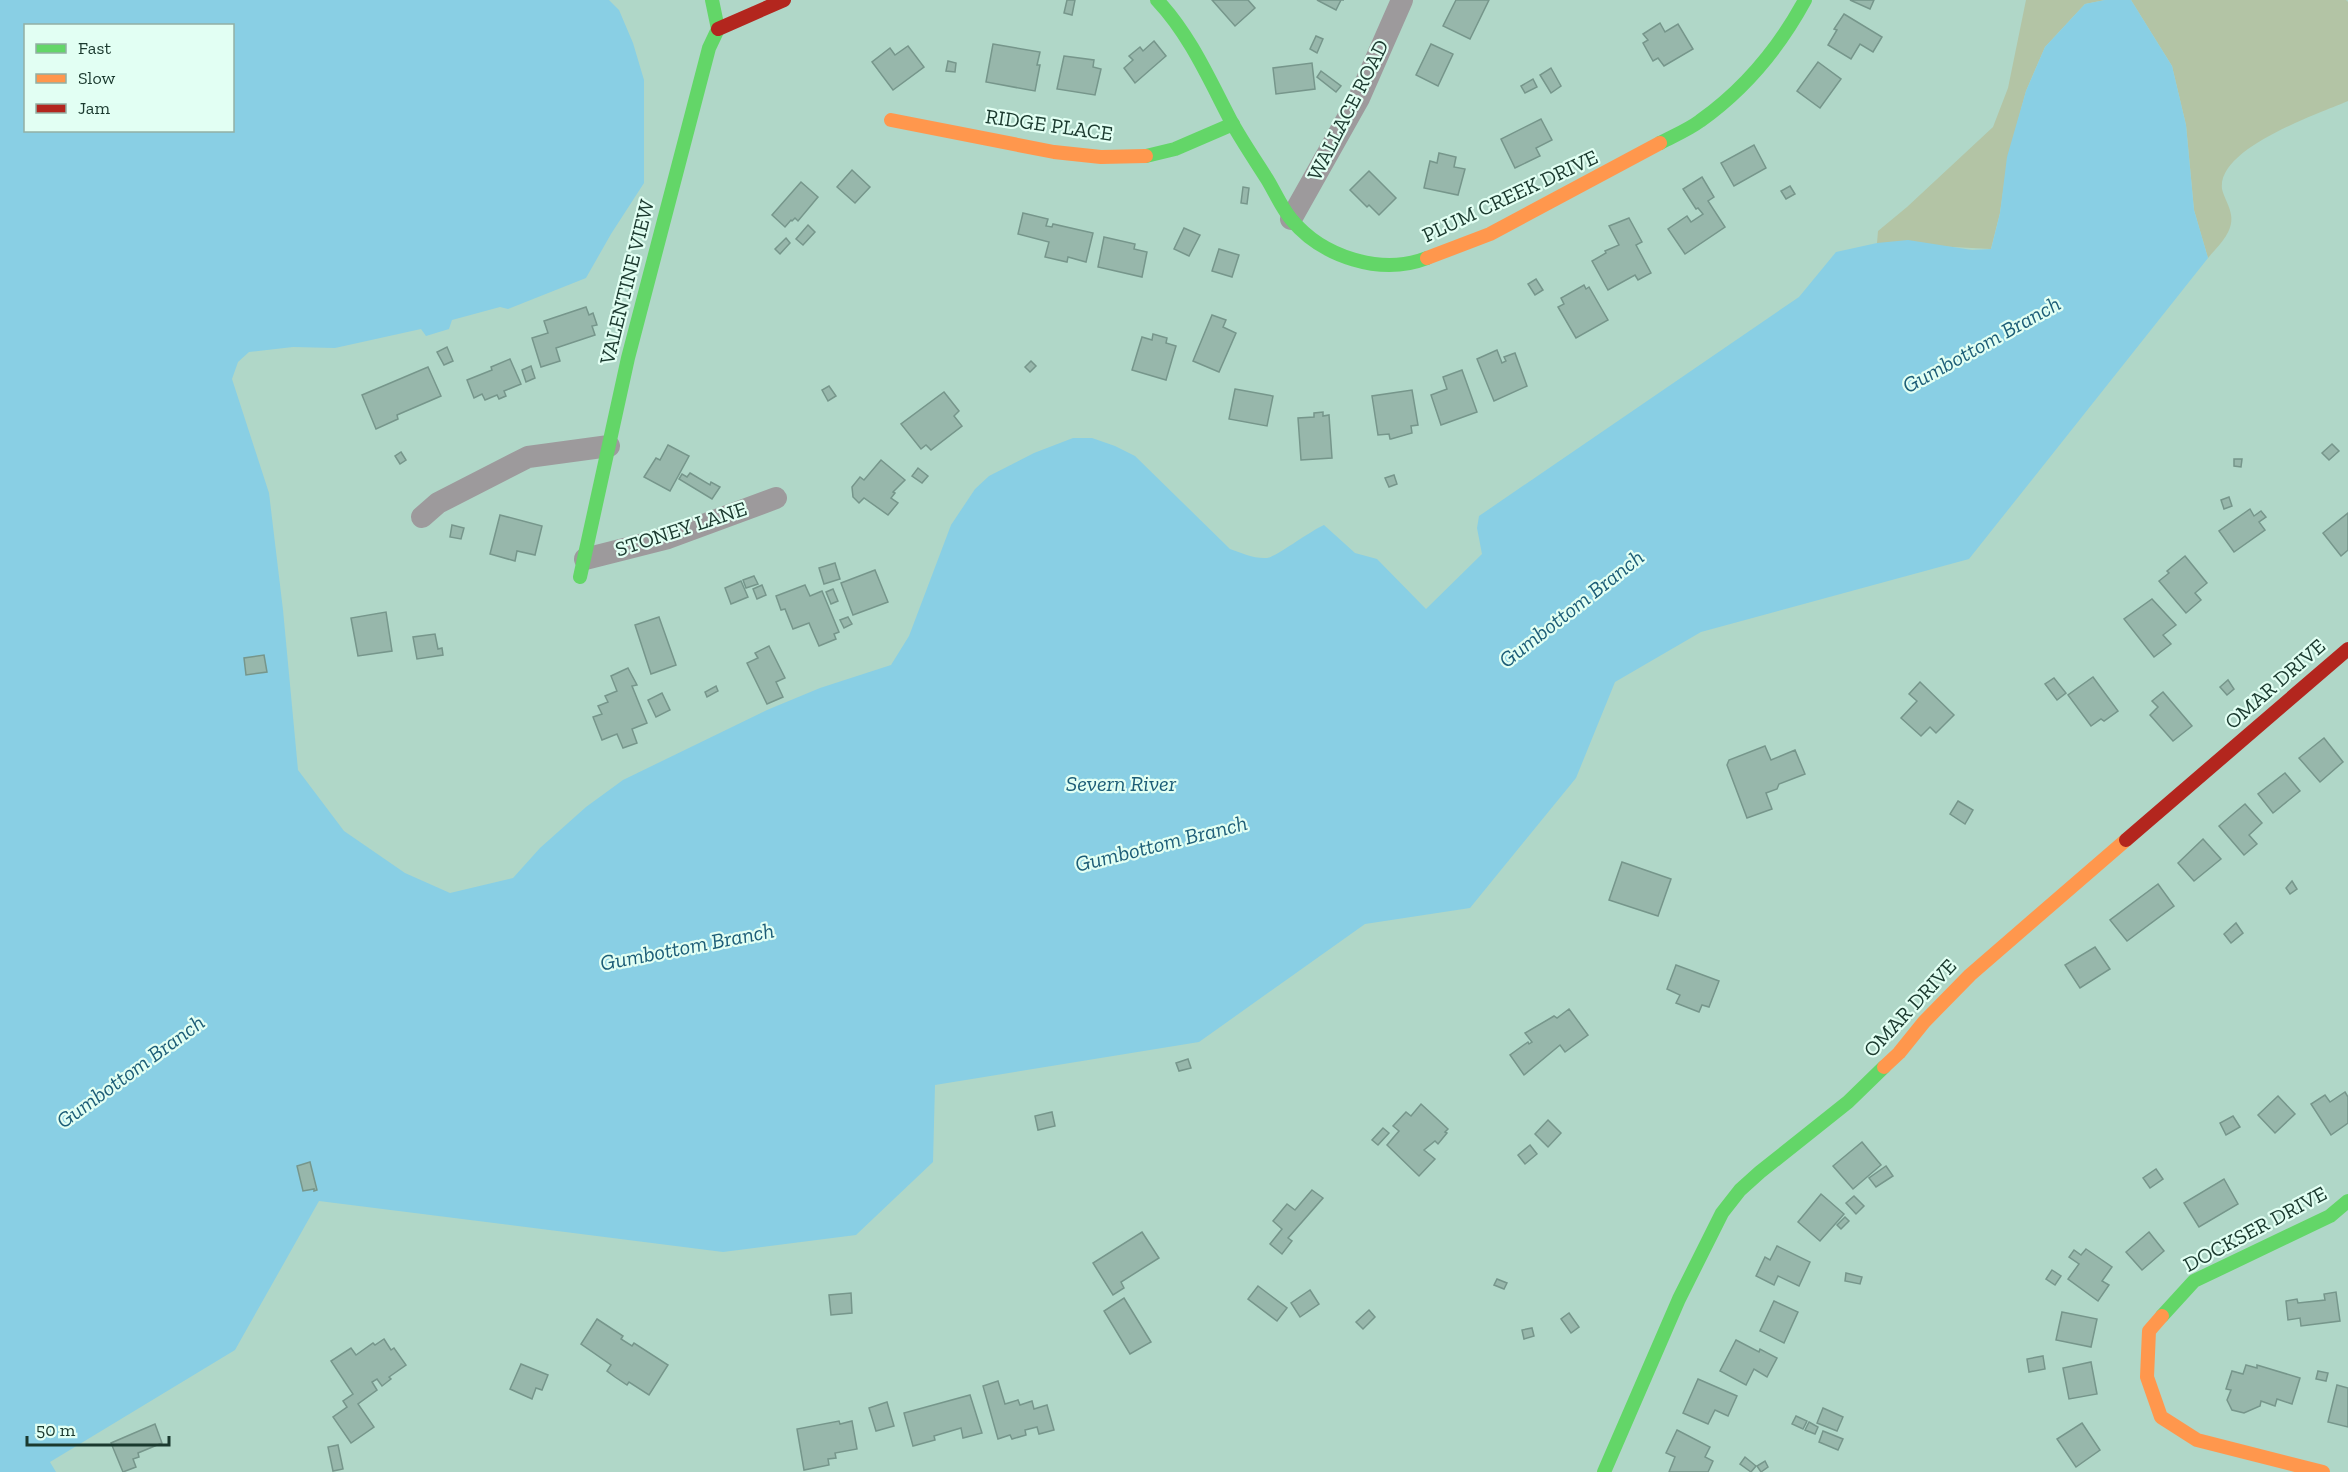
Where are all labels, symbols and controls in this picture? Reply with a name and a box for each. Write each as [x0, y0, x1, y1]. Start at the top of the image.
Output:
legend [24, 24, 234, 132]
street label: WALLACE ROAD [1301, 35, 1394, 184]
text: Fast [78, 37, 111, 59]
text: Slow [78, 67, 115, 89]
text: Jam [78, 97, 110, 119]
street label: RIDGE PLACE [984, 103, 1114, 146]
street label: PLUM CREEK DRIVE [1418, 144, 1602, 247]
street label: VALENTINE VIEW [594, 196, 659, 368]
water label: Gumbottom Branch [1897, 290, 2065, 399]
street label: STONEY LANE [612, 495, 750, 562]
water label: Gumbottom Branch [1493, 543, 1649, 673]
street label: OMAR DRIVE [2219, 633, 2330, 734]
water label: Severn River [1066, 770, 1177, 797]
water label: Gumbottom Branch [1072, 809, 1250, 878]
water label: Gumbottom Branch [598, 916, 776, 977]
street label: OMAR DRIVE [1858, 953, 1961, 1062]
water label: Gumbottom Branch [51, 1009, 210, 1134]
street label: DOCKSER DRIVE [2179, 1180, 2331, 1277]
scale bar [27, 1409, 170, 1447]
text: 50 m [36, 1419, 76, 1441]

